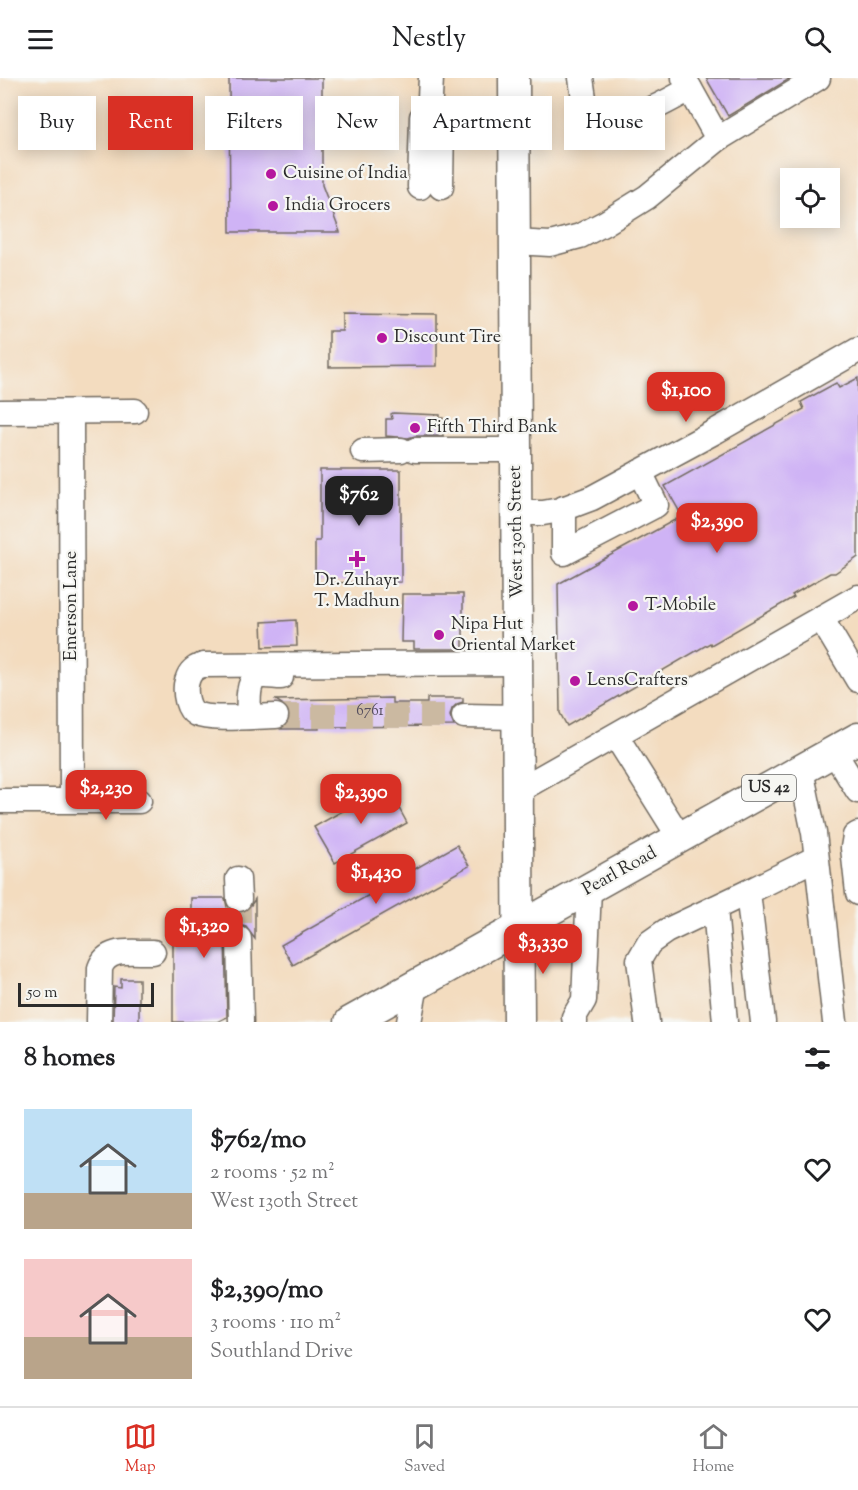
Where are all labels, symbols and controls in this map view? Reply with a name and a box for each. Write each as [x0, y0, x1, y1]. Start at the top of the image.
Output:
text: Nestly [392, 20, 466, 59]
icon: menu [24, 23, 57, 56]
icon: search [801, 23, 834, 56]
chip: Buy [18, 96, 96, 150]
chip: Rent [108, 96, 193, 150]
chip: Filters [205, 96, 303, 150]
chip: New [315, 96, 399, 150]
chip: Apartment [411, 96, 552, 150]
chip: House [564, 96, 665, 150]
place label: Cuisine of India [283, 161, 407, 187]
marker: Cuisine of India [264, 167, 278, 181]
map controls [780, 168, 840, 228]
button: locate [780, 168, 840, 228]
place label: India Grocers [285, 193, 390, 219]
marker: India Grocers [266, 199, 280, 213]
place label: Discount Tire [394, 325, 501, 351]
marker: Discount Tire [375, 331, 389, 345]
pin: $1,100 [637, 372, 735, 423]
text: $1,100 [661, 377, 711, 406]
place label: Fifth Third Bank [427, 415, 558, 441]
marker: Fifth Third Bank [408, 421, 422, 435]
street label: West 130th Street [503, 465, 531, 599]
pin: $762 [323, 476, 395, 527]
text: $762 [339, 481, 379, 510]
pin: $2,390 [668, 503, 766, 554]
text: $2,390 [690, 508, 744, 537]
marker: Dr. Zuhayr T. Madhun [348, 550, 366, 568]
street label: Emerson Lane [59, 551, 85, 661]
place label: Dr. Zuhayr T. Madhun [314, 568, 400, 615]
place label: T-Mobile [645, 593, 716, 619]
marker: T-Mobile [626, 599, 640, 613]
place label: Nipa Hut Oriental Market [451, 612, 575, 659]
marker: Nipa Hut Oriental Market [432, 628, 446, 642]
place label: LensCrafters [587, 668, 688, 694]
marker: LensCrafters [568, 674, 582, 688]
house number: 6761 [356, 701, 384, 722]
pin: $2,230 [57, 770, 155, 821]
pin: $2,390 [312, 774, 410, 825]
text: $2,230 [80, 775, 132, 804]
road number: US 42 [742, 775, 796, 801]
text: $2,390 [334, 779, 388, 808]
street label: Pearl Road [578, 841, 662, 903]
pin: $1,430 [327, 854, 425, 905]
text: $1,430 [350, 859, 402, 888]
pin: $1,320 [155, 908, 253, 959]
text: $1,320 [179, 913, 229, 942]
pin: $3,330 [494, 924, 592, 975]
text: $3,330 [518, 929, 568, 958]
scale bar [18, 980, 154, 1008]
text: 50 m [27, 982, 58, 1005]
text: 8 homes [24, 1040, 115, 1077]
icon: filters [801, 1042, 834, 1075]
text: $762/mo [210, 1122, 306, 1159]
icon: home [72, 1133, 144, 1205]
icon: heart [801, 1153, 834, 1186]
text: 2 rooms · 52 m² [210, 1159, 335, 1188]
text: West 130th Street [210, 1188, 358, 1217]
text: $2,390/mo [210, 1272, 323, 1309]
icon: home [72, 1283, 144, 1355]
icon: heart [801, 1303, 834, 1336]
text: 3 rooms · 110 m² [210, 1309, 341, 1338]
text: Southland Drive [210, 1338, 353, 1367]
tab: Map [124, 1420, 157, 1479]
tab: Saved [404, 1420, 445, 1479]
tab: Home [692, 1420, 734, 1479]

